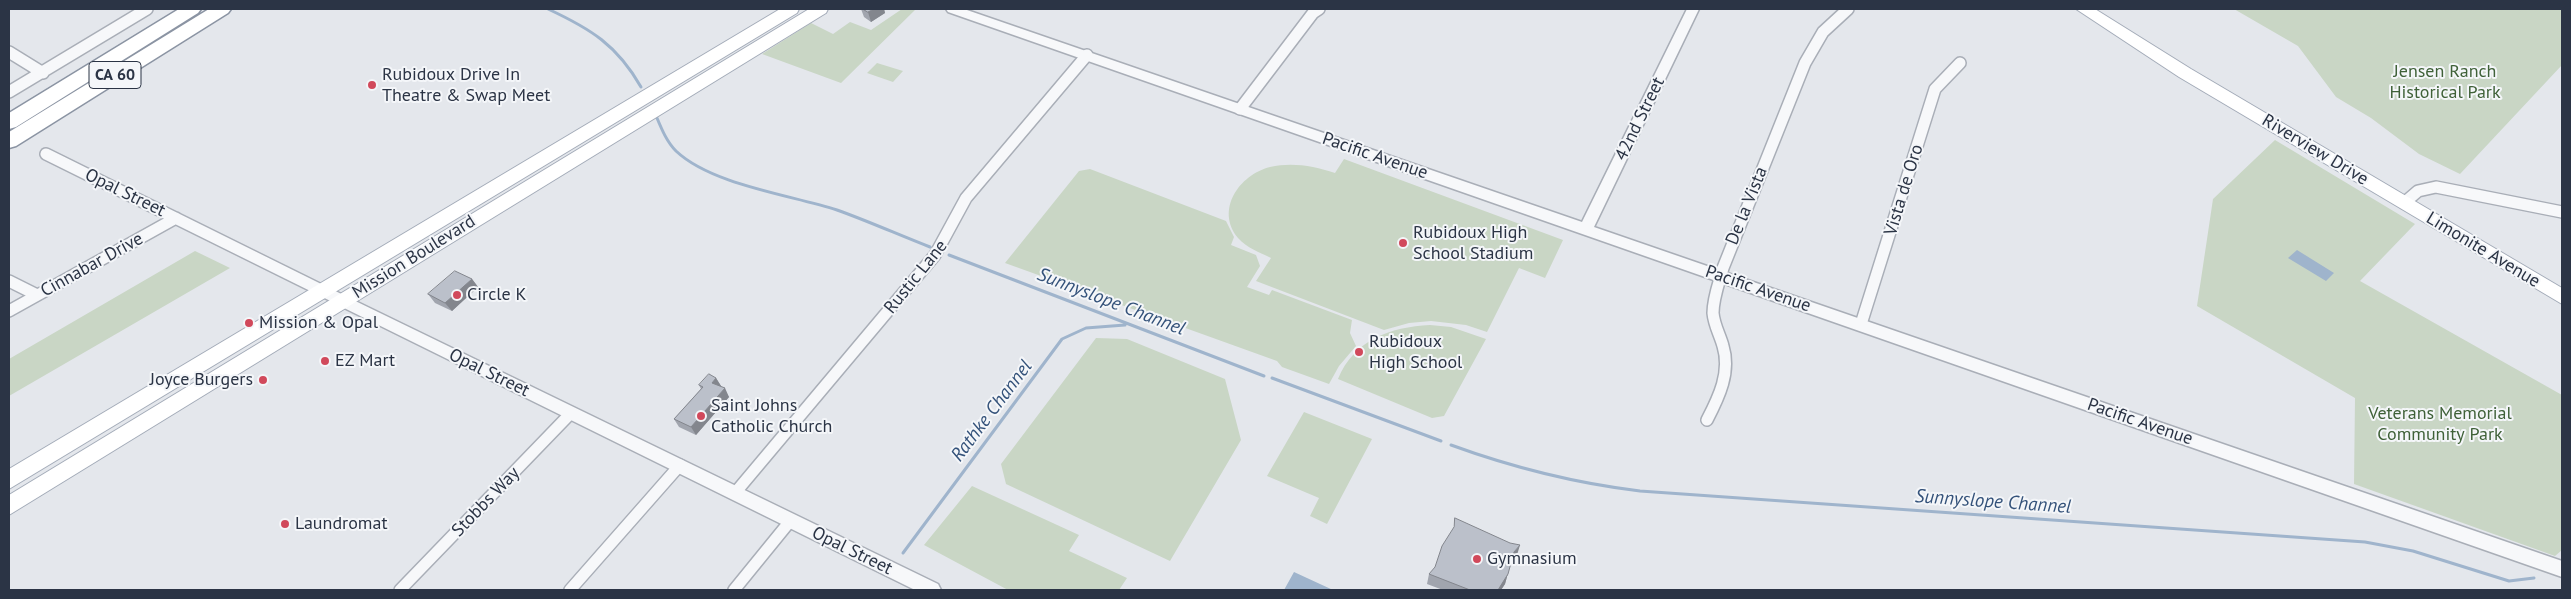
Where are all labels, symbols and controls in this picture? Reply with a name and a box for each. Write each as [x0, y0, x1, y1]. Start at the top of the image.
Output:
park label: Jensen Ranch Historical Park [2389, 61, 2501, 104]
road number: CA 60 [89, 62, 141, 88]
place label: Rubidoux Drive In Theatre & Swap Meet [382, 64, 550, 106]
street label: 42nd Street [1611, 74, 1669, 164]
marker: Rubidoux Drive In Theatre & Swap Meet [366, 79, 378, 91]
street label: Riverview Drive [2258, 110, 2372, 190]
street label: Pacific Avenue [1319, 128, 1431, 184]
street label: Vista de Oro [1880, 142, 1928, 238]
street label: Opal Street [81, 164, 169, 222]
street label: De la Vista [1722, 164, 1772, 248]
street label: Limonite Avenue [2422, 207, 2544, 293]
street label: Mission Boulevard [349, 211, 479, 303]
place label: Rubidoux High School Stadium [1413, 222, 1533, 264]
street label: Cinnabar Drive [37, 228, 147, 302]
street label: Rustic Lane [880, 236, 952, 318]
marker: Rubidoux High School Stadium [1397, 237, 1409, 249]
street label: Pacific Avenue [1702, 261, 1814, 317]
water label: Sunnyslope Channel [1034, 263, 1188, 341]
place label: Circle K [467, 284, 527, 306]
marker: Circle K [451, 289, 463, 301]
place label: Mission & Opal [259, 312, 378, 334]
marker: Mission & Opal [243, 317, 255, 329]
place label: Rubidoux High School [1369, 331, 1462, 374]
street label: Opal Street [445, 344, 533, 402]
marker: Rubidoux High School [1353, 346, 1365, 358]
place label: EZ Mart [335, 350, 395, 372]
marker: EZ Mart [319, 355, 331, 367]
water label: Rathke Channel [947, 356, 1037, 466]
place label: Joyce Burgers [150, 369, 253, 391]
marker: Joyce Burgers [257, 374, 269, 386]
street label: Pacific Avenue [2084, 394, 2196, 450]
place label: Saint Johns Catholic Church [711, 395, 832, 438]
park label: Veterans Memorial Community Park [2368, 403, 2512, 446]
marker: Saint Johns Catholic Church [695, 410, 707, 422]
street label: Stobbs Way [448, 463, 524, 541]
water label: Sunnyslope Channel [1914, 485, 2072, 519]
place label: Laundromat [295, 513, 388, 535]
marker: Laundromat [279, 518, 291, 530]
street label: Opal Street [808, 522, 896, 580]
place label: Gymnasium [1487, 548, 1577, 570]
marker: Gymnasium [1471, 553, 1483, 565]

